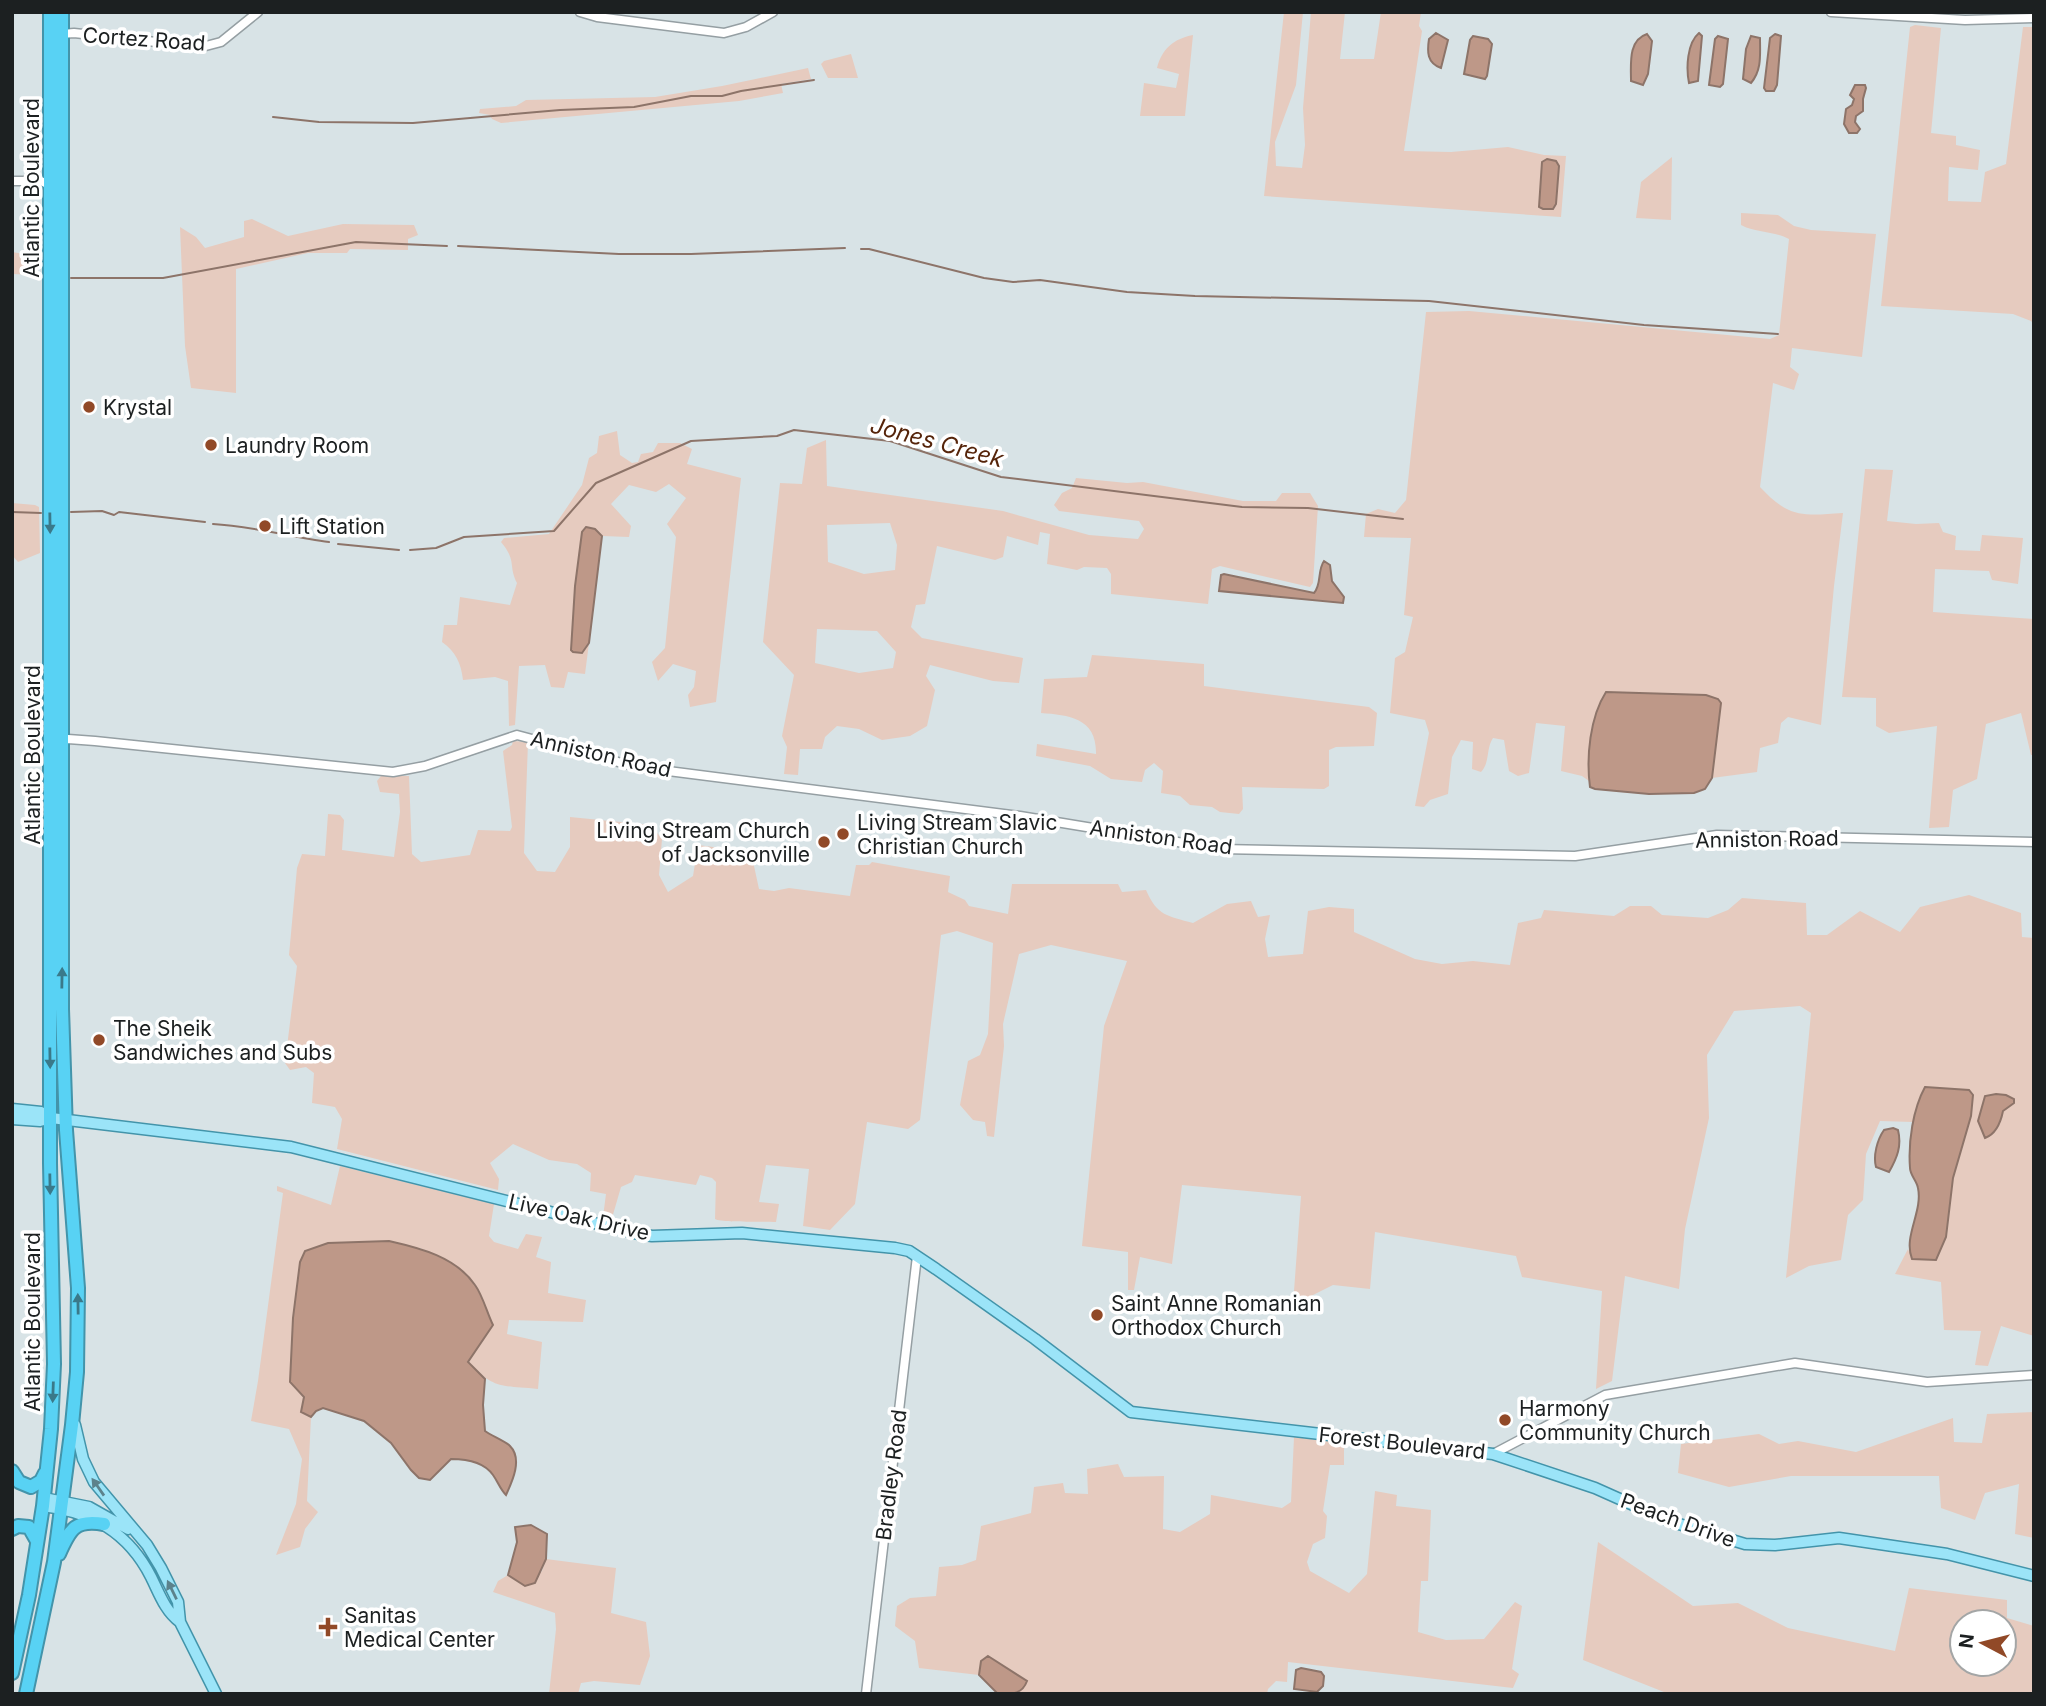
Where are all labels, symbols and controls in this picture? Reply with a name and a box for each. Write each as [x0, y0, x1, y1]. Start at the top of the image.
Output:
street label: Cortez Road [82, 22, 206, 56]
street label: Atlantic Boulevard [19, 98, 44, 278]
place label: Krystal [103, 395, 172, 420]
marker: Krystal [81, 399, 97, 415]
water label: Jones Creek [867, 411, 1007, 473]
place label: Laundry Room [225, 433, 369, 458]
marker: Laundry Room [203, 437, 219, 453]
one-way arrow [44, 512, 56, 534]
place label: Lift Station [279, 514, 385, 539]
marker: Lift Station [257, 518, 273, 534]
street label: Atlantic Boulevard [20, 665, 45, 845]
street label: Anniston Road [528, 726, 674, 782]
place label: Living Stream Slavic Christian Church [857, 810, 1057, 859]
street label: Anniston Road [1088, 815, 1234, 859]
place label: Living Stream Church of Jacksonville [596, 818, 810, 867]
street label: Anniston Road [1695, 825, 1839, 853]
marker: Living Stream Slavic Christian Church [835, 826, 851, 842]
marker: Living Stream Church of Jacksonville [816, 834, 832, 850]
one-way arrow [56, 966, 68, 988]
place label: The Sheik Sandwiches and Subs [113, 1016, 332, 1065]
marker: The Sheik Sandwiches and Subs [91, 1032, 107, 1048]
one-way arrow [44, 1048, 56, 1070]
one-way arrow [44, 1173, 56, 1195]
street label: Live Oak Drive [506, 1189, 652, 1245]
street label: Atlantic Boulevard [20, 1232, 45, 1412]
place label: Saint Anne Romanian Orthodox Church [1111, 1291, 1322, 1340]
one-way arrow [72, 1293, 84, 1315]
marker: Saint Anne Romanian Orthodox Church [1089, 1307, 1105, 1323]
one-way arrow [47, 1382, 58, 1404]
place label: Harmony Community Church [1519, 1396, 1711, 1445]
street label: Bradley Road [871, 1408, 911, 1542]
marker: Harmony Community Church [1497, 1412, 1513, 1428]
street label: Forest Boulevard [1317, 1422, 1487, 1464]
one-way arrow [91, 1478, 105, 1496]
street label: Peach Drive [1617, 1488, 1739, 1552]
one-way arrow [166, 1580, 178, 1600]
place label: Sanitas Medical Center [344, 1603, 495, 1652]
north arrow [1948, 1608, 2018, 1678]
marker: Sanitas Medical Center [318, 1617, 338, 1637]
text: N [1954, 1632, 1979, 1650]

